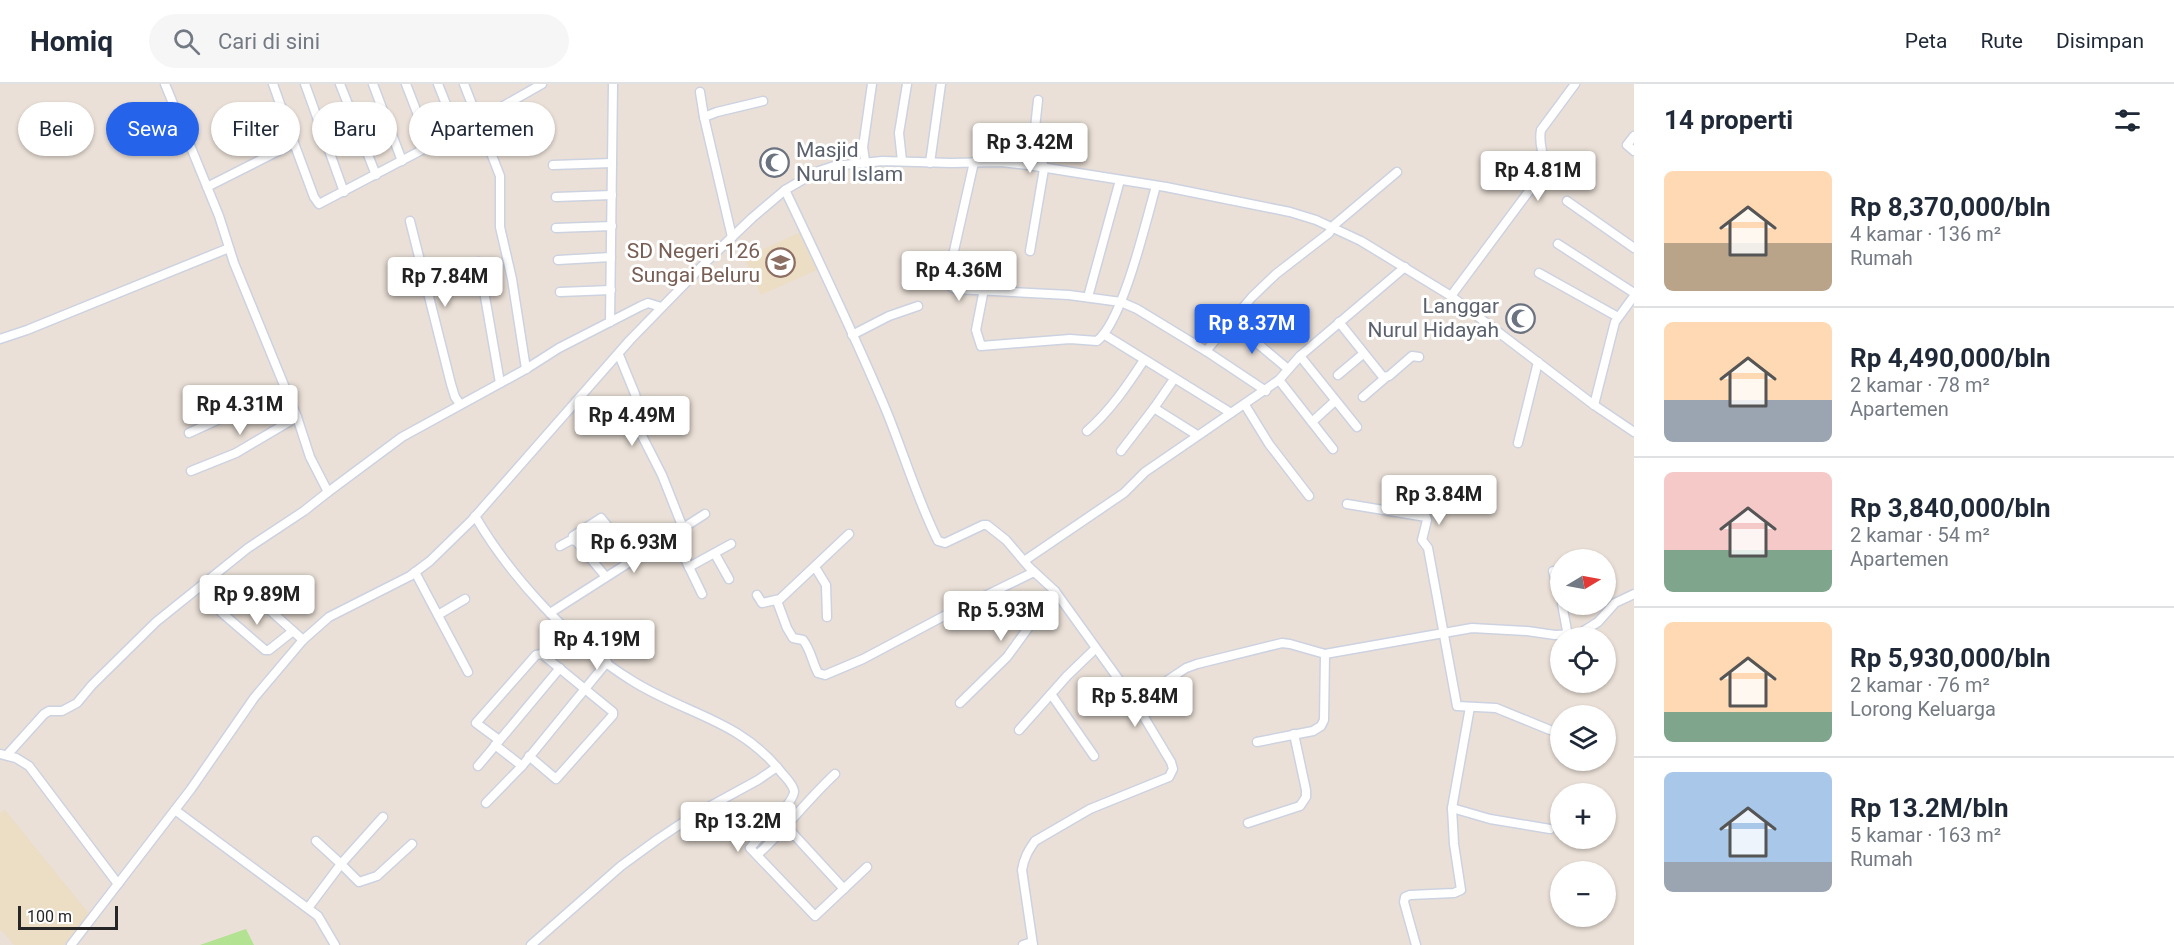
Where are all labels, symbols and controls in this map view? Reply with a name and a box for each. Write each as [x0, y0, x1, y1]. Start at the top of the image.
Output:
search box [149, 14, 569, 68]
text: Homiq [30, 25, 113, 58]
icon: search [170, 25, 203, 58]
text: Cari di sini [218, 29, 320, 54]
text: Peta [1905, 29, 1947, 53]
text: Rute [1980, 29, 2023, 53]
text: Disimpan [2056, 29, 2144, 53]
chip: Beli [18, 102, 94, 156]
chip: Sewa [106, 102, 199, 156]
chip: Filter [211, 102, 300, 156]
chip: Baru [312, 102, 397, 156]
chip: Apartemen [409, 102, 555, 156]
icon: filters [2111, 104, 2144, 137]
text: 14 properti [1664, 105, 1793, 135]
pin: Rp 3.42M [968, 123, 1092, 174]
text: Rp 3.42M [987, 130, 1073, 154]
place label: Masjid Nurul Islam [796, 138, 903, 186]
mosque icon: Masjid Nurul Islam [759, 146, 791, 178]
pin: Rp 4.81M [1476, 151, 1600, 202]
text: Rp 4.81M [1495, 158, 1581, 182]
text: Rp 8,370,000/bln [1850, 192, 2051, 222]
icon: home [1712, 195, 1784, 267]
text: 4 kamar · 136 m² [1850, 222, 2001, 246]
place label: SD Negeri 126 Sungai Beluru [627, 239, 760, 287]
text: Rumah [1850, 246, 1913, 270]
school or university icon: SD Negeri 126 Sungai Beluru [765, 247, 797, 279]
pin: Rp 4.36M [897, 251, 1021, 302]
pin: Rp 7.84M [383, 257, 507, 308]
text: Rp 4.36M [916, 258, 1002, 282]
text: Rp 7.84M [402, 264, 488, 288]
place label: Langgar Nurul Hidayah [1367, 294, 1499, 342]
mosque icon: Langgar Nurul Hidayah [1504, 302, 1536, 334]
pin: Rp 8.37M [1190, 304, 1314, 355]
text: Rp 8.37M [1209, 311, 1295, 335]
text: Rp 4,490,000/bln [1850, 343, 2051, 373]
icon: home [1712, 346, 1784, 418]
text: 2 kamar · 78 m² [1850, 373, 1990, 397]
pin: Rp 4.31M [178, 385, 302, 436]
text: Rp 4.31M [197, 392, 283, 416]
pin: Rp 4.49M [570, 396, 694, 447]
text: Apartemen [1850, 397, 1949, 421]
text: Rp 4.49M [589, 403, 675, 427]
pin: Rp 3.84M [1377, 475, 1501, 526]
text: Rp 3.84M [1396, 482, 1482, 506]
text: Rp 3,840,000/bln [1850, 493, 2051, 523]
icon: home [1712, 496, 1784, 568]
pin: Rp 6.93M [572, 523, 696, 574]
text: 2 kamar · 54 m² [1850, 523, 1990, 547]
text: Rp 6.93M [591, 530, 677, 554]
text: Apartemen [1850, 547, 1949, 571]
north arrow [1550, 549, 1616, 615]
map controls [1550, 549, 1616, 927]
pin: Rp 9.89M [195, 575, 319, 626]
text: Rp 9.89M [214, 582, 300, 606]
pin: Rp 5.93M [939, 591, 1063, 642]
text: Rp 5.93M [958, 598, 1044, 622]
pin: Rp 4.19M [535, 620, 659, 671]
text: Rp 4.19M [554, 627, 640, 651]
button: locate [1550, 627, 1616, 693]
text: Rp 5,930,000/bln [1850, 643, 2051, 673]
icon: home [1712, 646, 1784, 718]
text: 2 kamar · 76 m² [1850, 673, 1990, 697]
pin: Rp 5.84M [1073, 677, 1197, 728]
text: Rp 5.84M [1092, 684, 1178, 708]
text: Lorong Keluarga [1850, 697, 1996, 721]
button: layers [1550, 705, 1616, 771]
button: + [1550, 783, 1616, 849]
text: Rp 13.2M/bln [1850, 793, 2009, 823]
icon: home [1712, 796, 1784, 868]
pin: Rp 13.2M [676, 802, 800, 853]
text: Rp 13.2M [695, 809, 781, 833]
text: 5 kamar · 163 m² [1850, 823, 2001, 847]
text: Rumah [1850, 847, 1913, 871]
button: − [1550, 861, 1616, 927]
scale bar [18, 903, 118, 930]
text: 100 m [27, 907, 72, 926]

